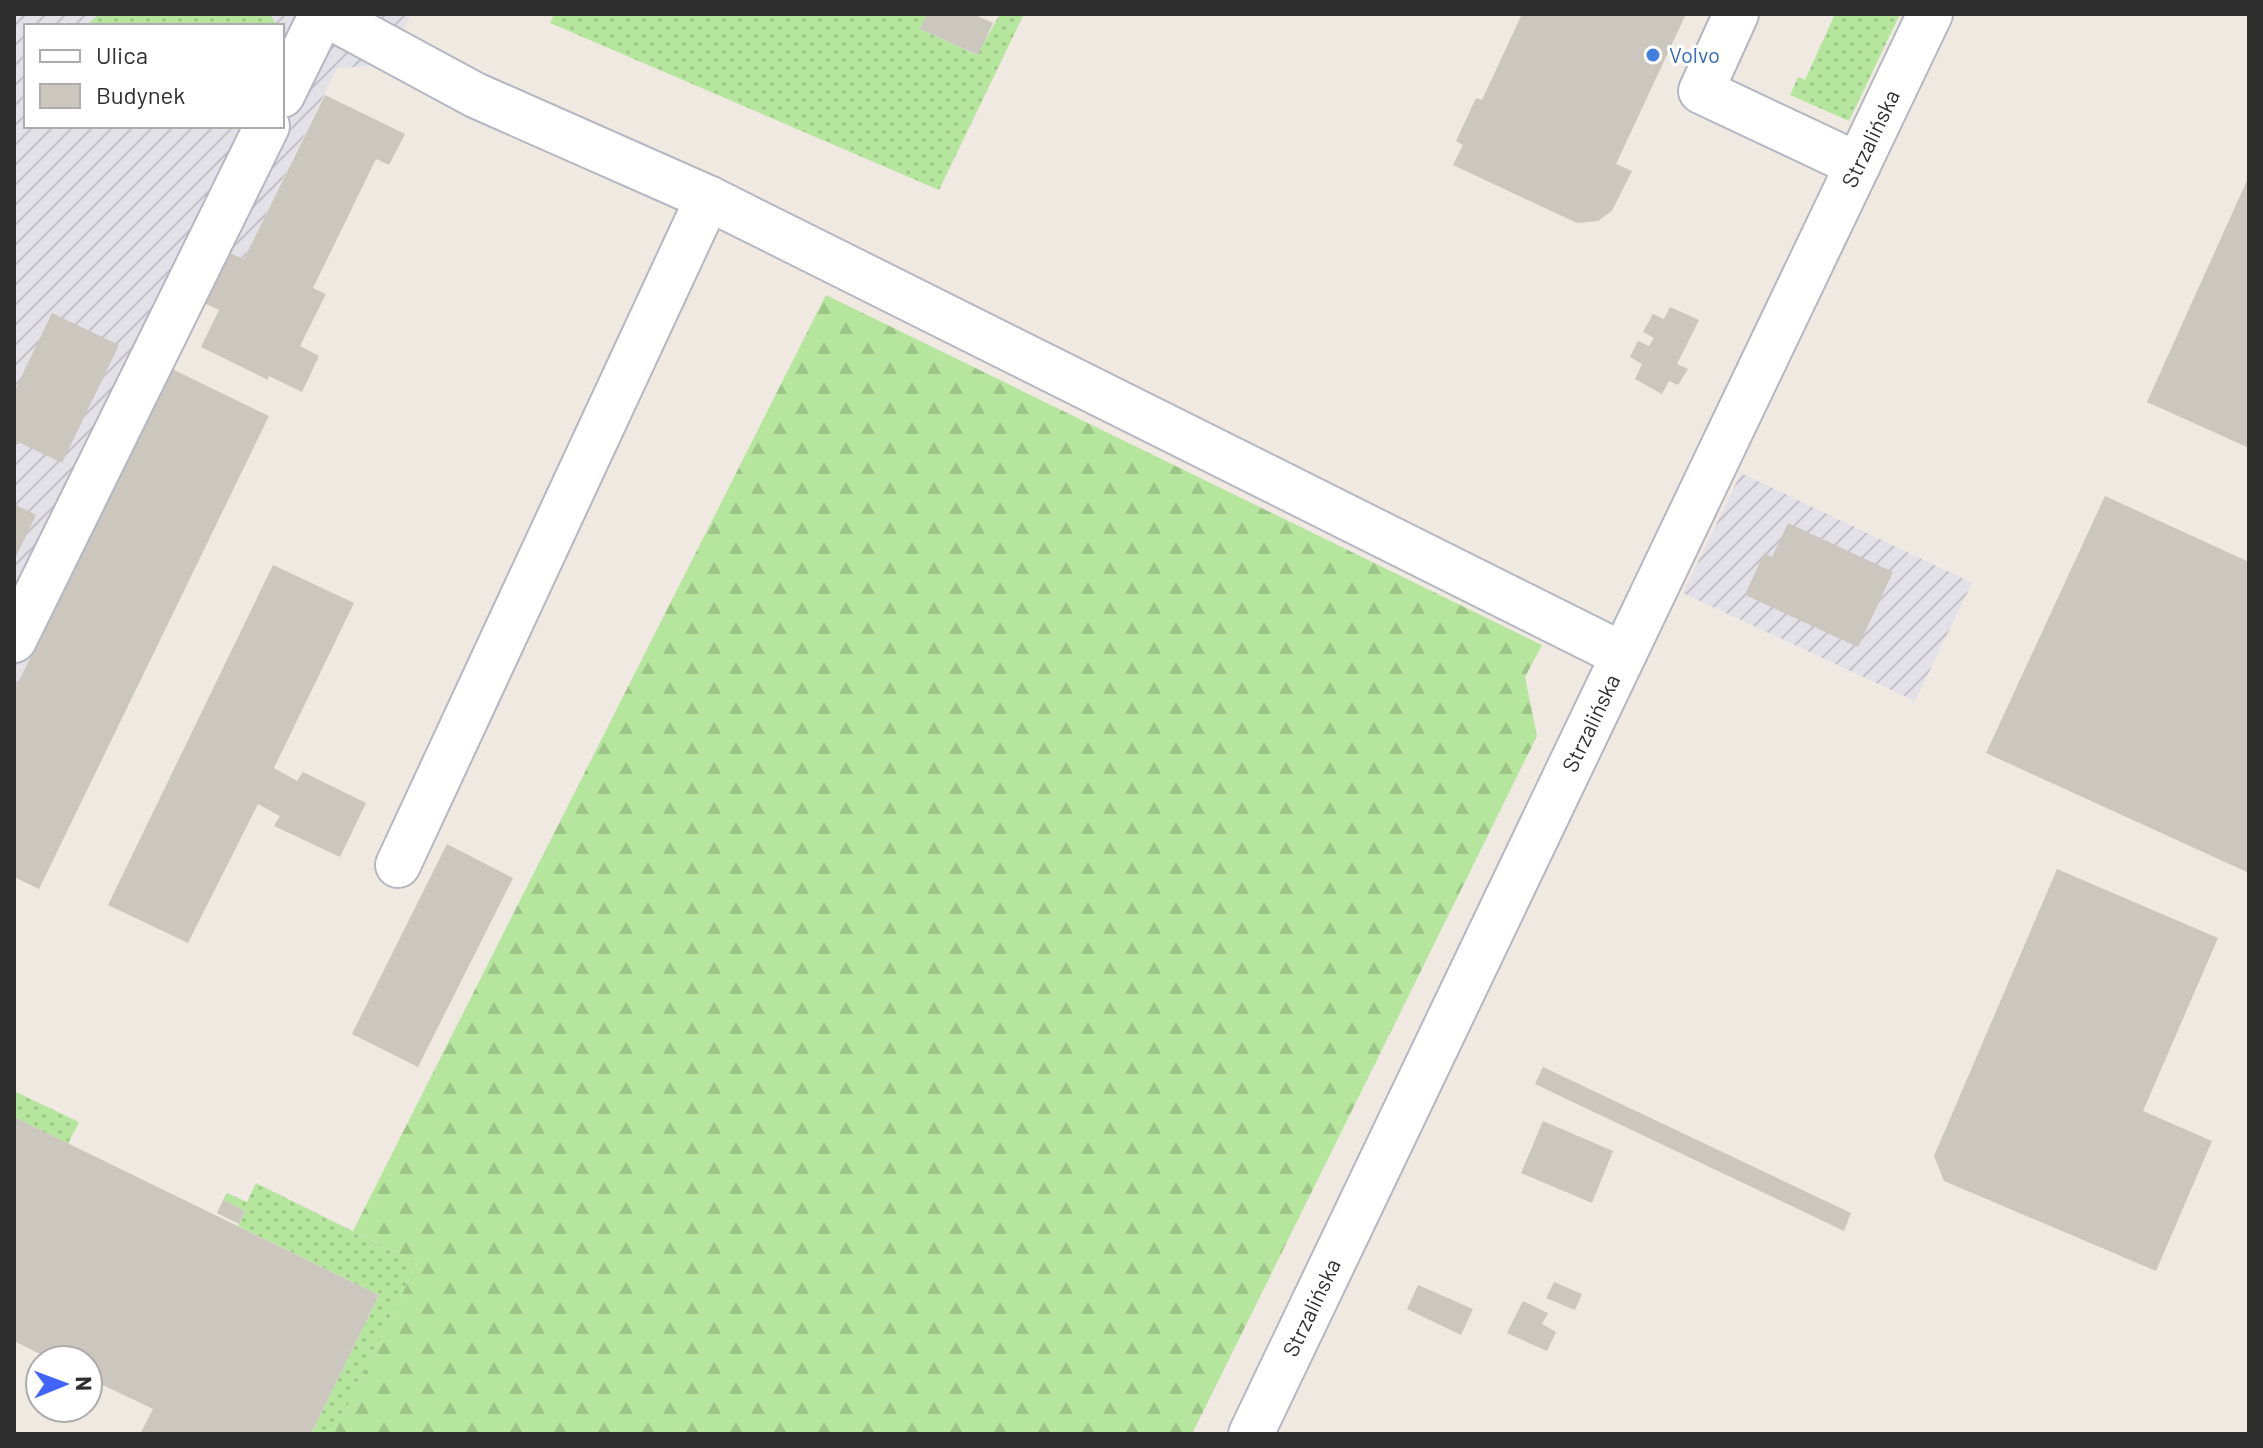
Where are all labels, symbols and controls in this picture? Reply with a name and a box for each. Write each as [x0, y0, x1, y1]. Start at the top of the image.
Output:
legend [24, 24, 284, 128]
text: Ulica [96, 40, 148, 69]
place label: Volvo [1669, 41, 1720, 67]
marker: Volvo [1644, 46, 1662, 64]
text: Budynek [96, 80, 185, 109]
street label: Strzalińska [1835, 85, 1904, 191]
street label: Strzalińska [1556, 670, 1624, 776]
street label: Strzalińska [1276, 1254, 1345, 1360]
north arrow [24, 1344, 104, 1424]
text: N [72, 1376, 98, 1391]

